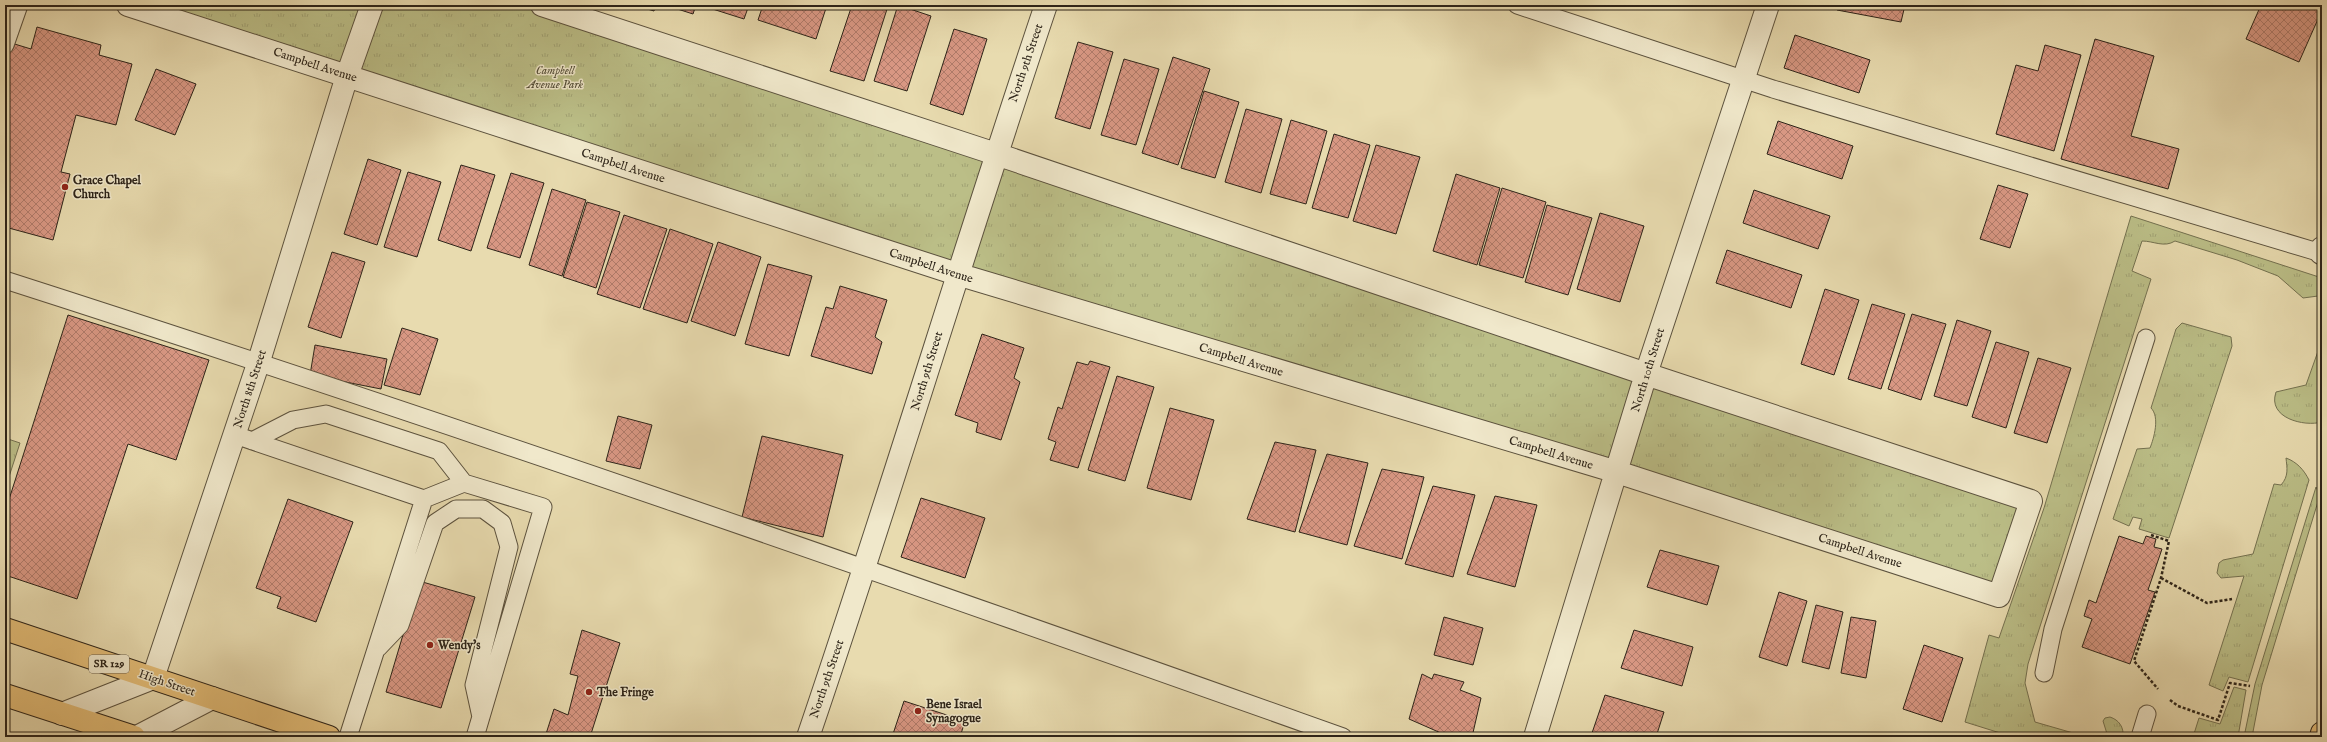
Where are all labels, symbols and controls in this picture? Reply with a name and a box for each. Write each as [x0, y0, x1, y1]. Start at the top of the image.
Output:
street label: North 9th Street [1006, 22, 1046, 104]
street label: Campbell Avenue [271, 44, 359, 87]
park label: Campbell Avenue Park [525, 63, 583, 92]
street label: Campbell Avenue [579, 145, 667, 188]
place label: Grace Chapel Church [73, 173, 142, 202]
marker: Grace Chapel Church [60, 182, 70, 192]
street label: Campbell Avenue [887, 245, 975, 288]
street label: North 10th Street [1628, 326, 1668, 414]
street label: North 9th Street [908, 330, 946, 412]
street label: Campbell Avenue [1197, 340, 1285, 381]
street label: North 8th Street [230, 348, 270, 430]
street label: Campbell Avenue [1507, 433, 1595, 474]
street label: Campbell Avenue [1816, 530, 1904, 573]
place label: Wendy's [437, 638, 481, 654]
street label: North 9th Street [807, 638, 847, 720]
marker: Wendy's [425, 640, 435, 650]
road number: SR 129 [89, 655, 129, 673]
street label: High Street [137, 666, 197, 700]
place label: The Fringe [596, 685, 654, 701]
marker: The Fringe [584, 687, 594, 697]
place label: Bene Israel Synagogue [926, 697, 982, 727]
marker: Bene Israel Synagogue [913, 706, 923, 716]

